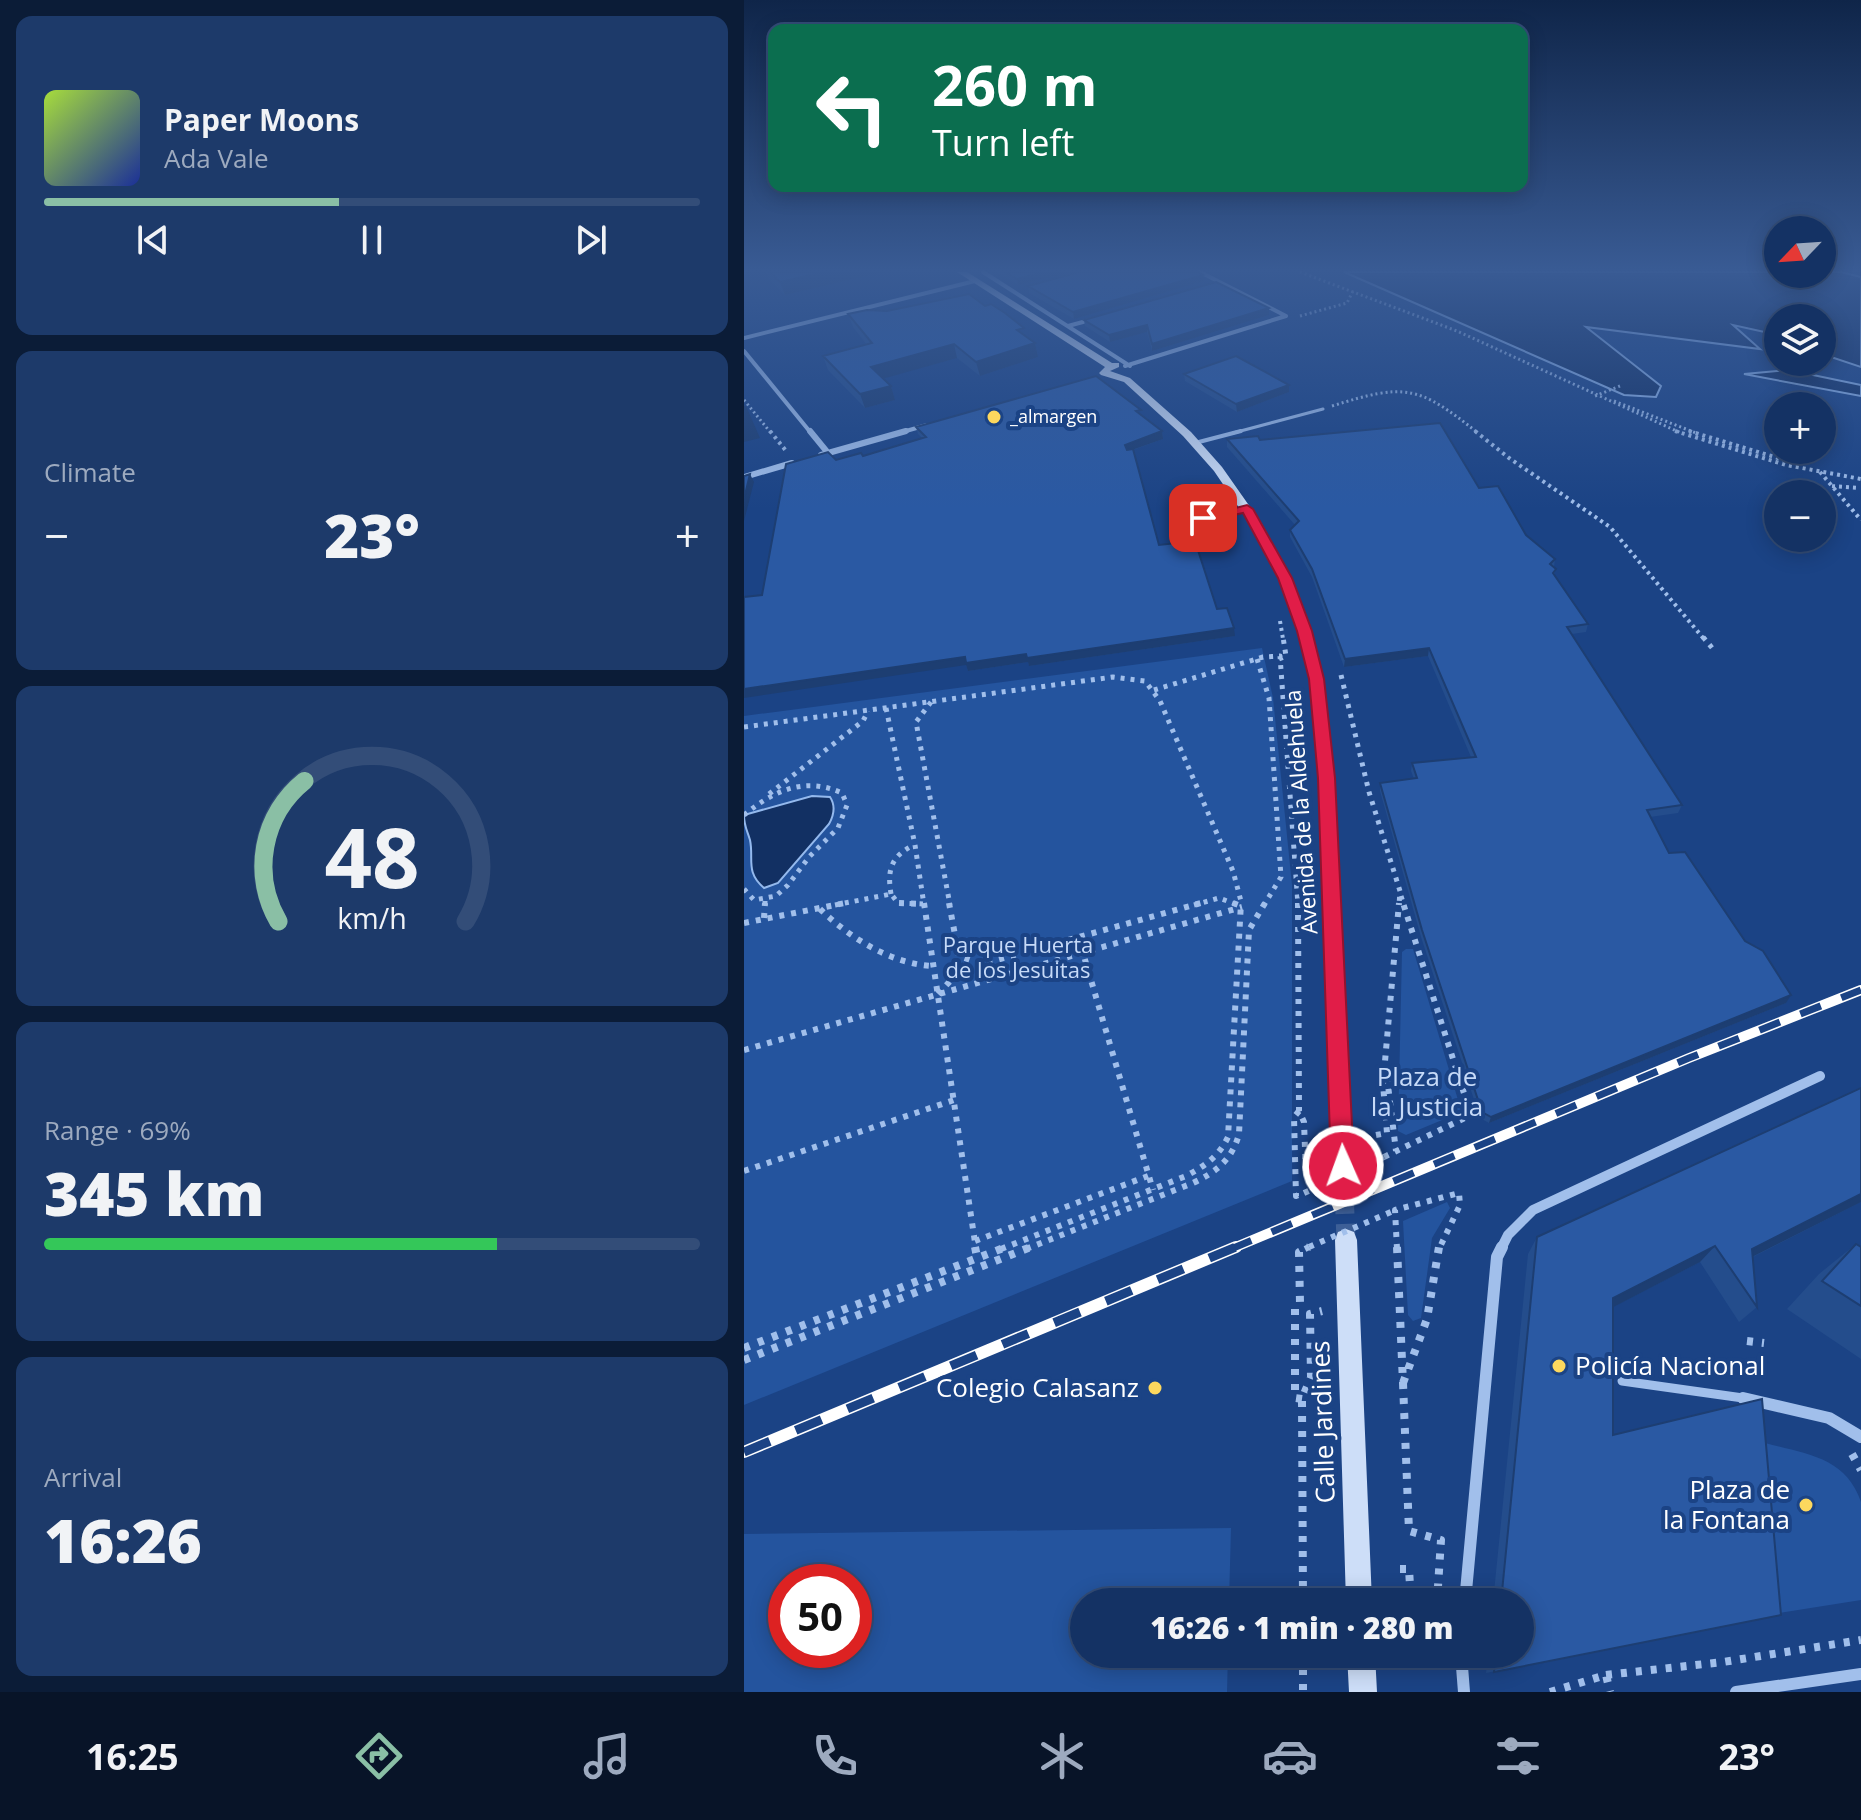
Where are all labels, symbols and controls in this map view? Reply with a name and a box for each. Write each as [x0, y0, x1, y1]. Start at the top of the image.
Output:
text: 260 m [932, 46, 1098, 122]
icon: left [800, 56, 904, 160]
text: Paper Moons [164, 99, 359, 140]
text: Turn left [932, 118, 1074, 167]
text: Ada Vale [164, 140, 269, 176]
north arrow [1764, 216, 1836, 288]
map controls [1764, 216, 1836, 552]
icon: previous [131, 218, 175, 262]
icon: pause [350, 218, 394, 262]
icon: next [569, 218, 613, 262]
button: layers [1764, 304, 1836, 376]
button: + [1764, 392, 1836, 464]
place label: _almargen [1009, 404, 1097, 428]
marker: _almargen [985, 408, 1003, 426]
text: Climate [44, 454, 136, 490]
button: − [1764, 480, 1836, 552]
pin [1169, 484, 1237, 552]
text: 23° [324, 494, 420, 576]
icon: arrive [1181, 496, 1225, 540]
text: − [44, 505, 69, 565]
text: + [675, 505, 700, 565]
street label: Avenida de la Aldehuela [1276, 689, 1324, 935]
text: 48 [324, 799, 420, 912]
text: km/h [337, 898, 407, 937]
park label: Parque Huerta de los Jesuitas [943, 929, 1093, 984]
park label: Plaza de la Justicia [1371, 1058, 1483, 1124]
text: Range · 69% [44, 1112, 191, 1148]
position arrow [1301, 1124, 1385, 1208]
text: 345 km [44, 1152, 265, 1234]
street label: Calle Jardines [1301, 1340, 1343, 1504]
place label: Policía Nacional [1575, 1347, 1765, 1383]
marker: Policía Nacional [1550, 1357, 1568, 1375]
place label: Colegio Calasanz [936, 1369, 1139, 1405]
marker: Colegio Calasanz [1146, 1379, 1164, 1397]
text: Arrival [44, 1459, 122, 1495]
place label: Plaza de la Fontana [1663, 1471, 1790, 1537]
marker: Plaza de la Fontana [1797, 1496, 1815, 1514]
text: 16:26 [44, 1499, 202, 1581]
speed limit sign: 50 [768, 1564, 872, 1668]
text: 16:26 · 1 min · 280 m [1150, 1607, 1454, 1648]
icon: directions [351, 1728, 407, 1784]
icon: music [579, 1728, 635, 1784]
icon: phone [807, 1728, 863, 1784]
icon: climate [1034, 1728, 1090, 1784]
icon: car [1262, 1728, 1318, 1784]
icon: filters [1490, 1728, 1546, 1784]
text: 16:25 [86, 1732, 179, 1781]
text: 23° [1718, 1732, 1775, 1781]

